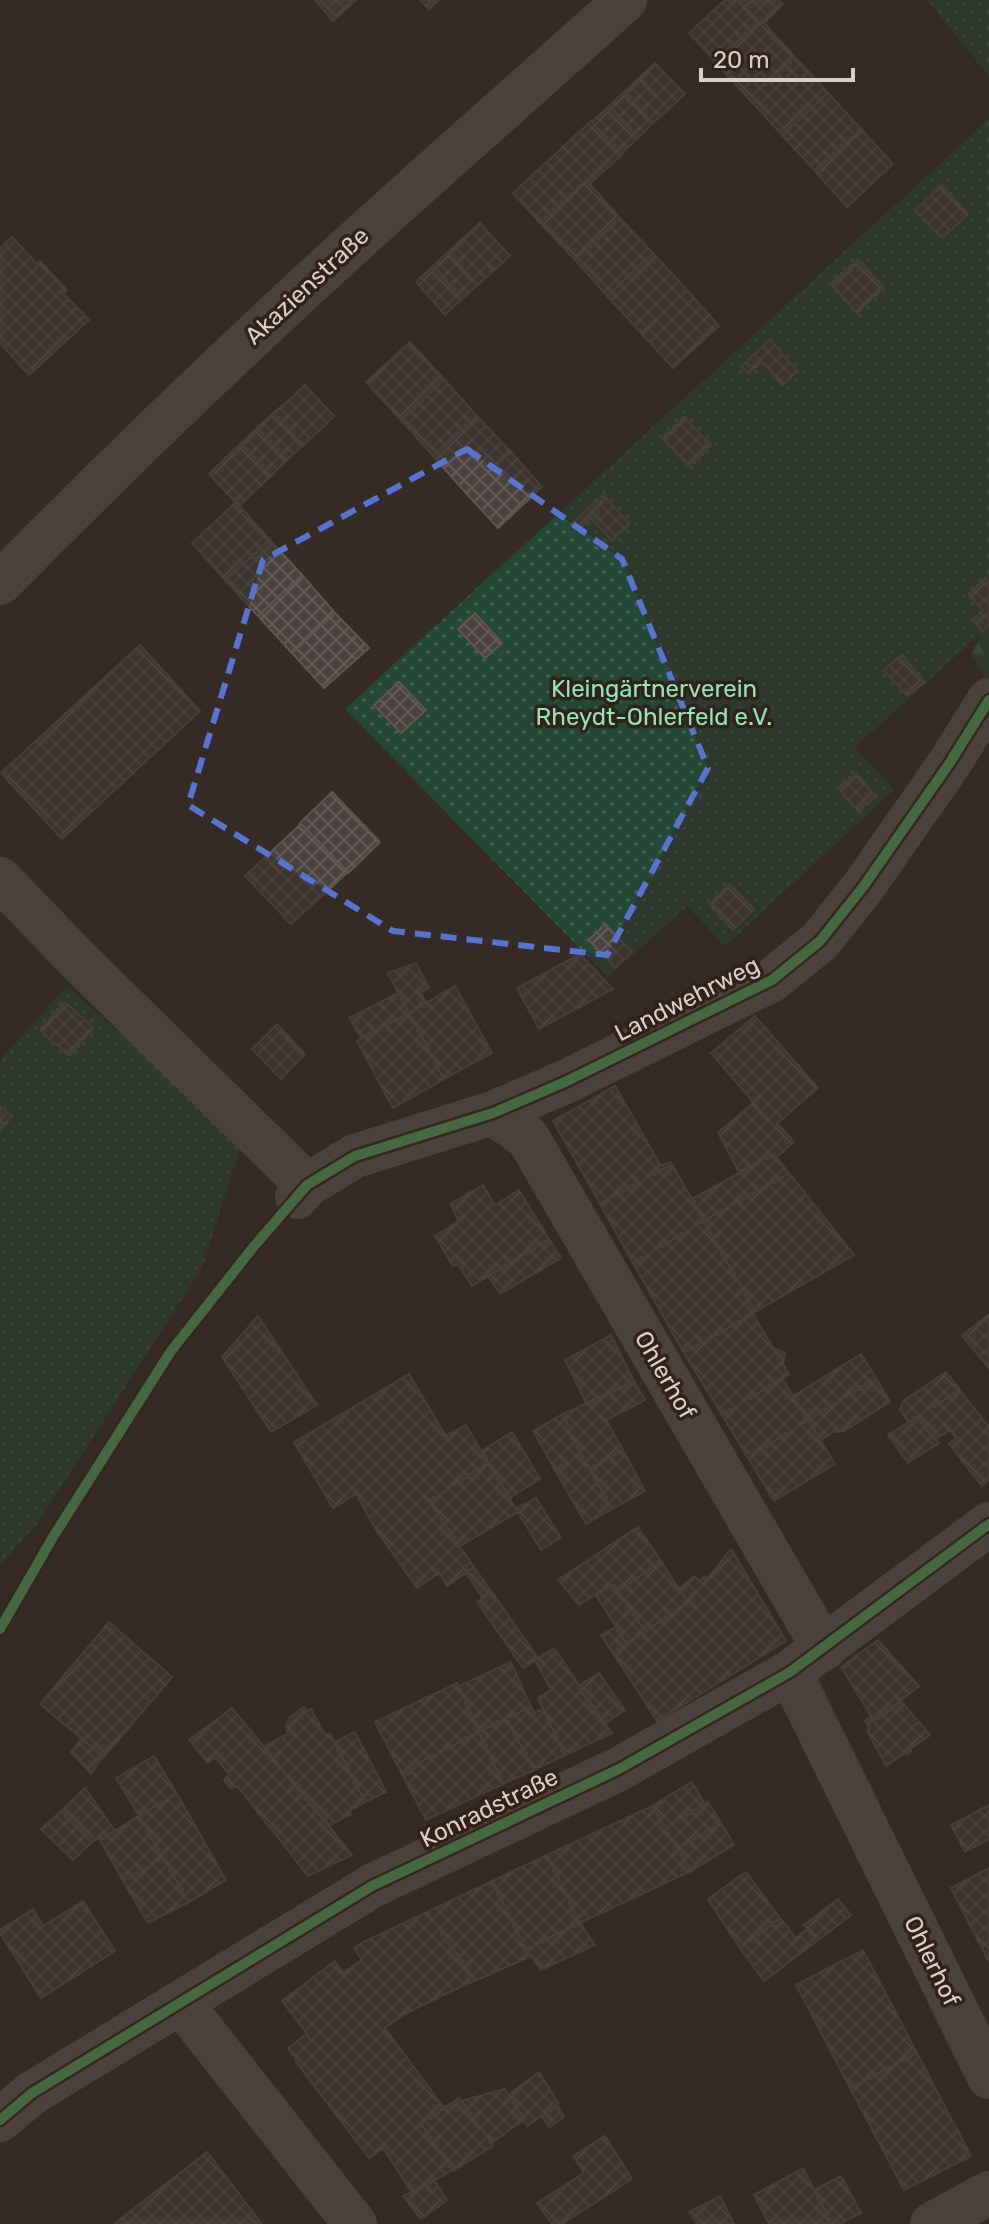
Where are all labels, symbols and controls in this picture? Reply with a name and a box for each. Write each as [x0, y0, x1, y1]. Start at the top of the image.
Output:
scale bar [701, 32, 853, 82]
text: 20 m [713, 46, 770, 74]
street label: Akazienstraße [239, 222, 375, 350]
park label: Kleingärtnerverein Rheydt-Ohlerfeld e.V. [536, 675, 772, 731]
street label: Landwehrweg [610, 951, 764, 1047]
street label: Ohlerhof [629, 1326, 702, 1425]
street label: Konradstraße [416, 1763, 562, 1853]
street label: Ohlerhof [898, 1911, 966, 2011]

